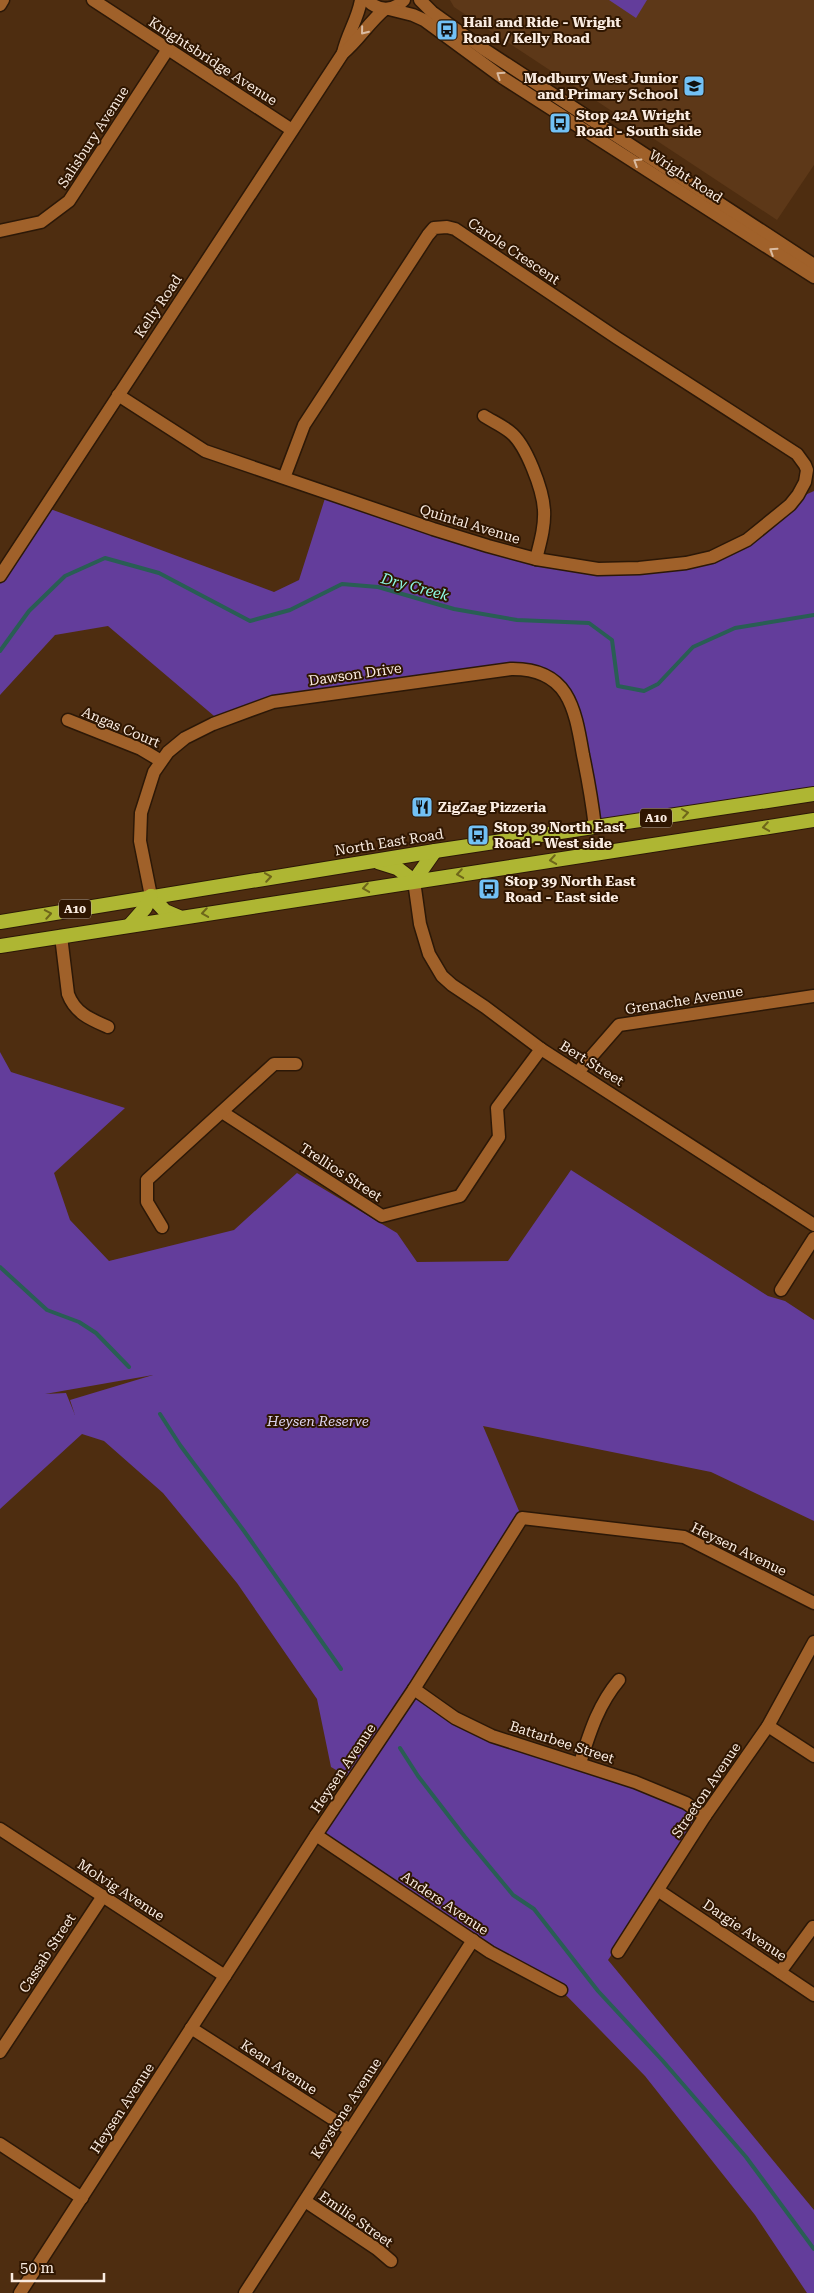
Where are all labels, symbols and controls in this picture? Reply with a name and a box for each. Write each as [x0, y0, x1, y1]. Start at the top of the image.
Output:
street label: Knightsbridge Avenue [146, 13, 280, 109]
place label: Hail and Ride - Wright Road / Kelly Road [463, 14, 621, 46]
bus stop icon: Hail and Ride - Wright Road / Kelly Road [435, 18, 459, 42]
one-way arrow [361, 25, 369, 34]
place label: Modbury West Junior and Primary School [524, 70, 679, 102]
one-way arrow [496, 72, 505, 81]
school or university icon: Modbury West Junior and Primary School [682, 74, 706, 98]
street label: Salisbury Avenue [54, 83, 132, 191]
place label: Stop 42A Wright Road - South side [576, 107, 702, 139]
bus stop icon: Stop 42A Wright Road - South side [548, 111, 572, 135]
street label: Wright Road [646, 146, 726, 206]
one-way arrow [633, 159, 642, 168]
street label: Carole Crescent [465, 214, 563, 288]
one-way arrow [769, 247, 778, 257]
street label: Kelly Road [131, 272, 185, 340]
street label: Quintal Avenue [418, 501, 522, 547]
water label: Dry Creek [378, 569, 452, 605]
street label: Dawson Drive [307, 659, 403, 688]
street label: Angas Court [80, 703, 162, 751]
restaurant icon: ZigZag Pizzeria [410, 795, 434, 819]
place label: ZigZag Pizzeria [438, 799, 547, 815]
road number: A10 [640, 808, 672, 828]
one-way arrow [681, 809, 690, 819]
place label: Stop 39 North East Road - West side [494, 819, 625, 851]
one-way arrow [761, 822, 770, 832]
bus stop icon: Stop 39 North East Road - West side [466, 823, 490, 847]
street label: North East Road [333, 826, 445, 858]
one-way arrow [549, 854, 558, 864]
one-way arrow [456, 868, 464, 879]
one-way arrow [263, 873, 272, 883]
place label: Stop 39 North East Road - East side [505, 873, 636, 905]
bus stop icon: Stop 39 North East Road - East side [477, 877, 501, 901]
one-way arrow [362, 883, 370, 893]
road number: A10 [59, 900, 91, 919]
one-way arrow [201, 907, 209, 918]
one-way arrow [44, 909, 52, 919]
street label: Grenache Avenue [624, 983, 744, 1017]
street label: Bert Street [557, 1037, 627, 1089]
street label: Trellios Street [297, 1140, 385, 1204]
park label: Heysen Reserve [266, 1413, 369, 1429]
street label: Heysen Avenue [689, 1519, 790, 1579]
street label: Battarbee Street [508, 1718, 616, 1766]
street label: Heysen Avenue [307, 1720, 379, 1816]
street label: Streeton Avenue [668, 1739, 744, 1841]
street label: Molvig Avenue [75, 1856, 168, 1924]
street label: Anders Avenue [398, 1868, 492, 1938]
street label: Dargie Avenue [700, 1896, 790, 1964]
street label: Cassab Street [15, 1910, 79, 1996]
street label: Kean Avenue [238, 2036, 320, 2098]
street label: Keystone Avenue [308, 2055, 385, 2161]
street label: Heysen Avenue [87, 2060, 157, 2156]
street label: Emilie Street [316, 2188, 396, 2250]
scale bar [12, 2250, 105, 2282]
text: 50 m [20, 2259, 55, 2277]

